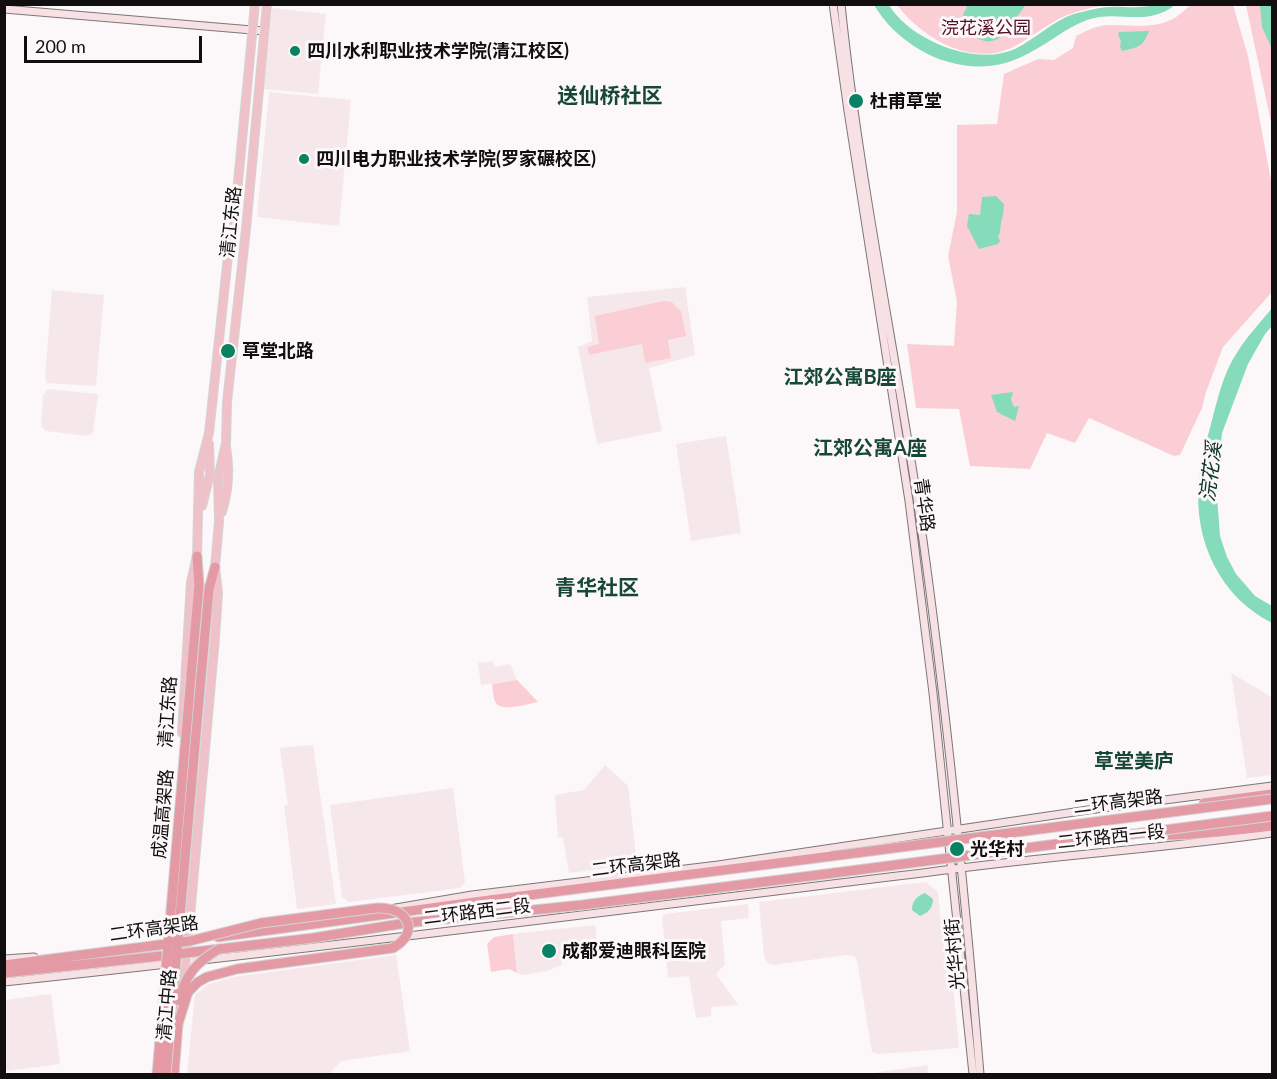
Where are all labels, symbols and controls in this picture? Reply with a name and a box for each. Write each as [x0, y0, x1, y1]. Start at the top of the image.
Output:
park label: 浣花溪公园 [941, 17, 1031, 39]
scale bar [27, 24, 206, 62]
text: 200 m [35, 35, 86, 57]
place label: 四川水利职业技术学院(清江校区) [307, 40, 569, 62]
marker: 四川水利职业技术学院(清江校区) [288, 44, 302, 58]
district label: 送仙桥社区 [558, 83, 662, 109]
place label: 杜甫草堂 [870, 90, 942, 112]
marker: 杜甫草堂 [847, 92, 865, 110]
place label: 四川电力职业技术学院(罗家碾校区) [316, 148, 596, 170]
marker: 四川电力职业技术学院(罗家碾校区) [297, 152, 311, 166]
street label: 清江东路 [216, 185, 246, 259]
place label: 草堂北路 [242, 340, 314, 362]
marker: 草堂北路 [219, 342, 237, 360]
district label: 江郊公寓B座 [783, 366, 897, 390]
district label: 江郊公寓A座 [813, 437, 927, 461]
water label: 浣花溪 [1195, 441, 1227, 503]
street label: 青华路 [910, 477, 938, 533]
district label: 青华社区 [555, 575, 639, 601]
street label: 清江东路 [155, 675, 181, 749]
district label: 草堂美庐 [1094, 750, 1174, 774]
street label: 成温高架路 [148, 768, 178, 860]
street label: 二环高架路 [1072, 786, 1164, 818]
street label: 二环路西一段 [1056, 821, 1166, 853]
place label: 光华村 [970, 838, 1024, 860]
marker: 光华村 [948, 840, 966, 858]
street label: 二环高架路 [590, 849, 682, 881]
street label: 二环路西二段 [422, 895, 532, 929]
street label: 二环高架路 [108, 912, 200, 946]
street label: 光华村街 [941, 917, 969, 991]
place label: 成都爱迪眼科医院 [562, 940, 706, 962]
marker: 成都爱迪眼科医院 [540, 942, 558, 960]
street label: 清江中路 [153, 968, 181, 1042]

